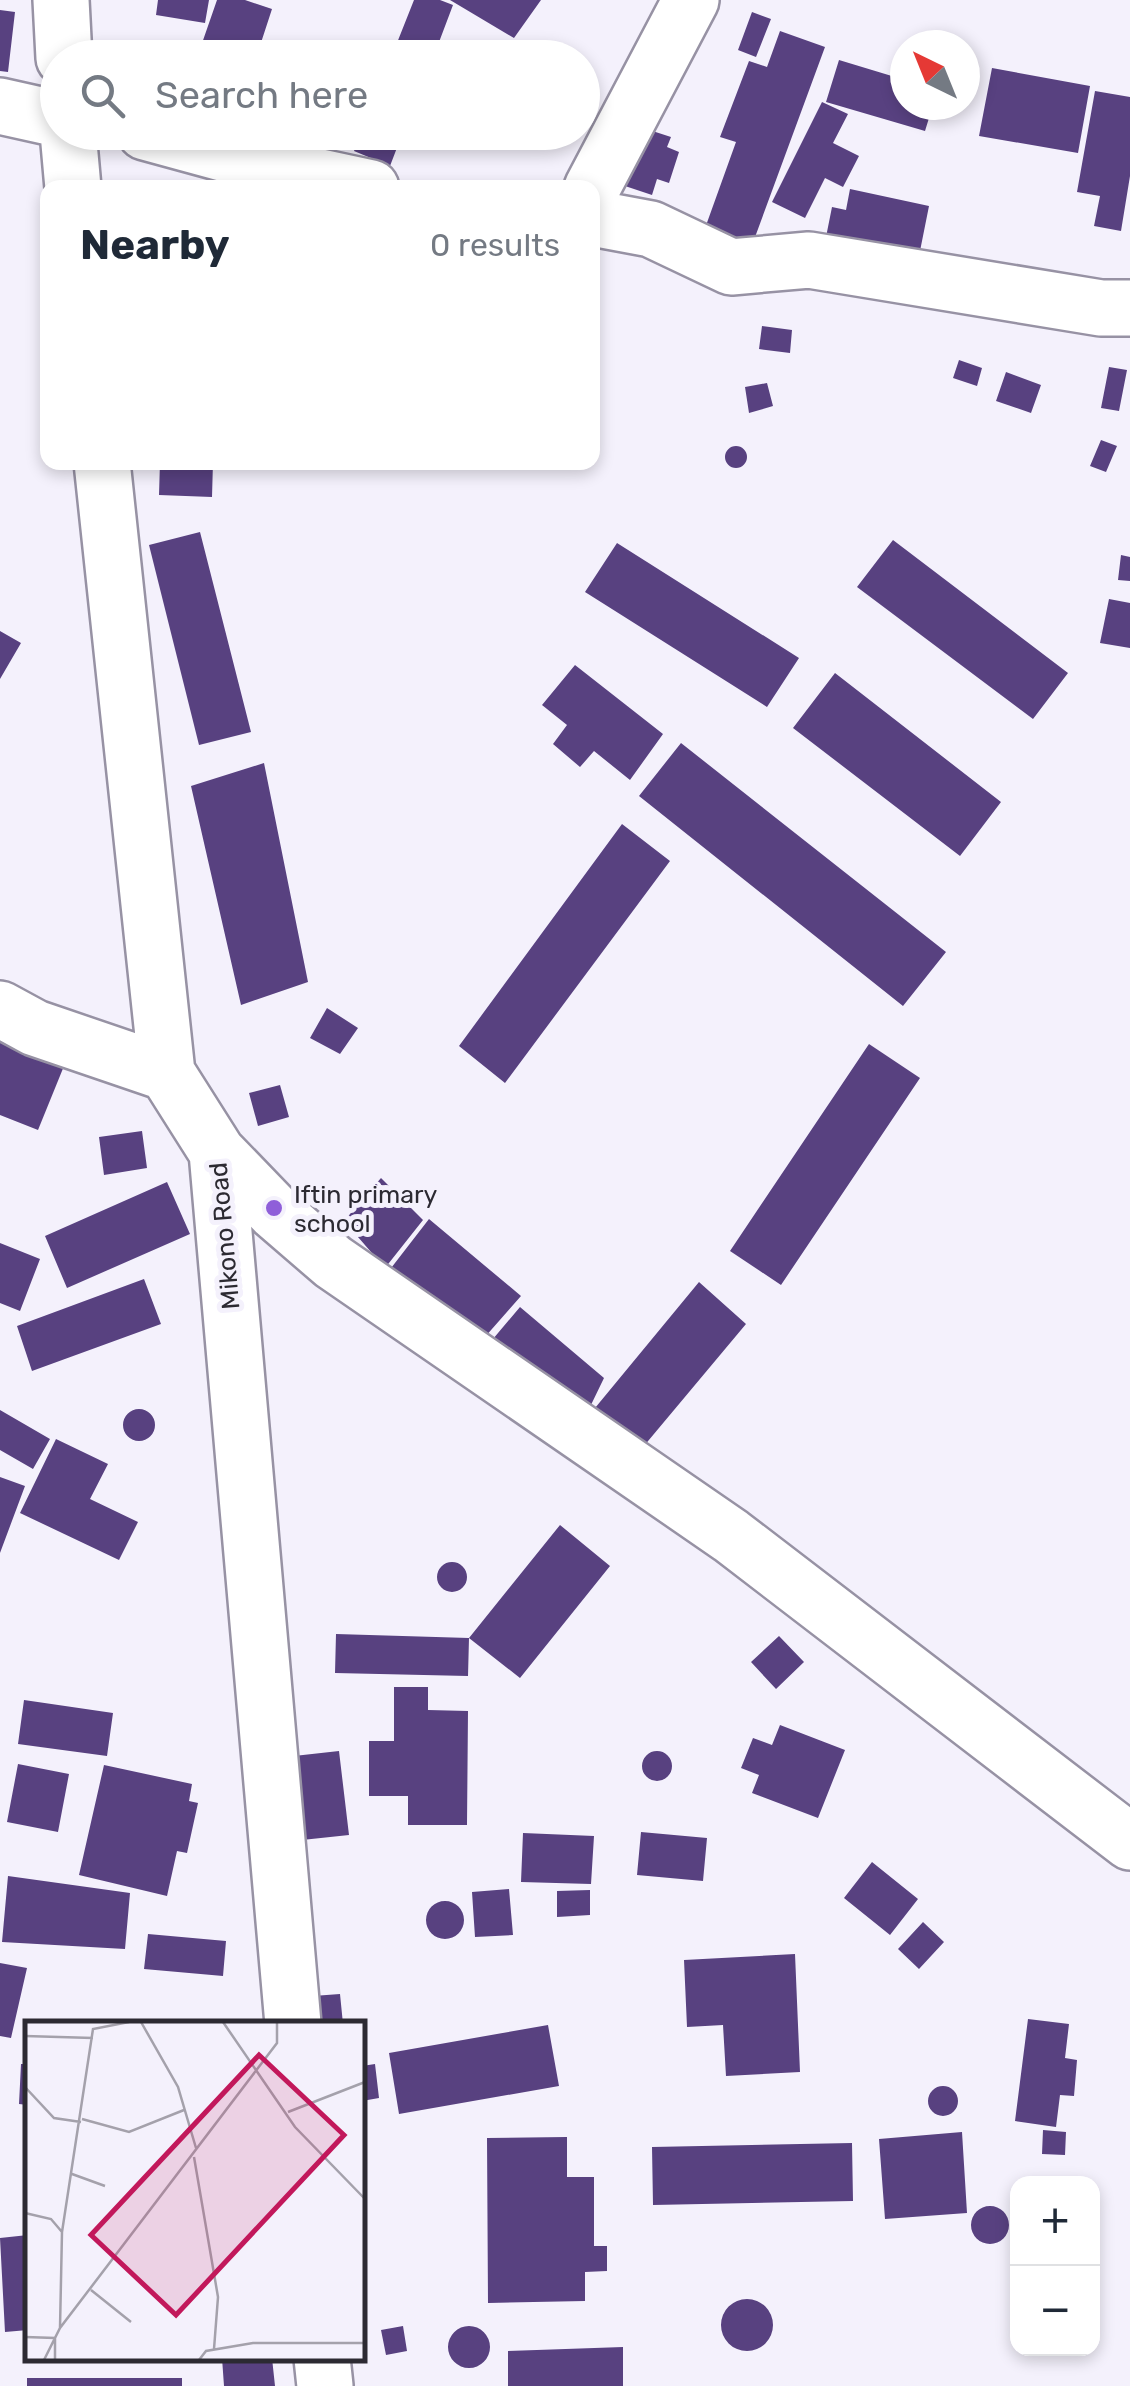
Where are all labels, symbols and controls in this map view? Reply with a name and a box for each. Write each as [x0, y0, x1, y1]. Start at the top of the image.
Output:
north arrow [890, 30, 980, 120]
search box [40, 40, 600, 150]
icon: search [75, 68, 130, 123]
text: Search here [155, 72, 368, 118]
text: Nearby [80, 220, 230, 270]
text: 0 results [430, 226, 560, 264]
street label: Mikono Road [204, 1161, 245, 1311]
place label: Iftin primary school [294, 1180, 438, 1238]
marker: Iftin primary school [263, 1197, 285, 1219]
inset map [25, 2021, 365, 2361]
map controls [1010, 2176, 1100, 2356]
button: + [1010, 2176, 1100, 2266]
button: − [1010, 2266, 1100, 2356]

